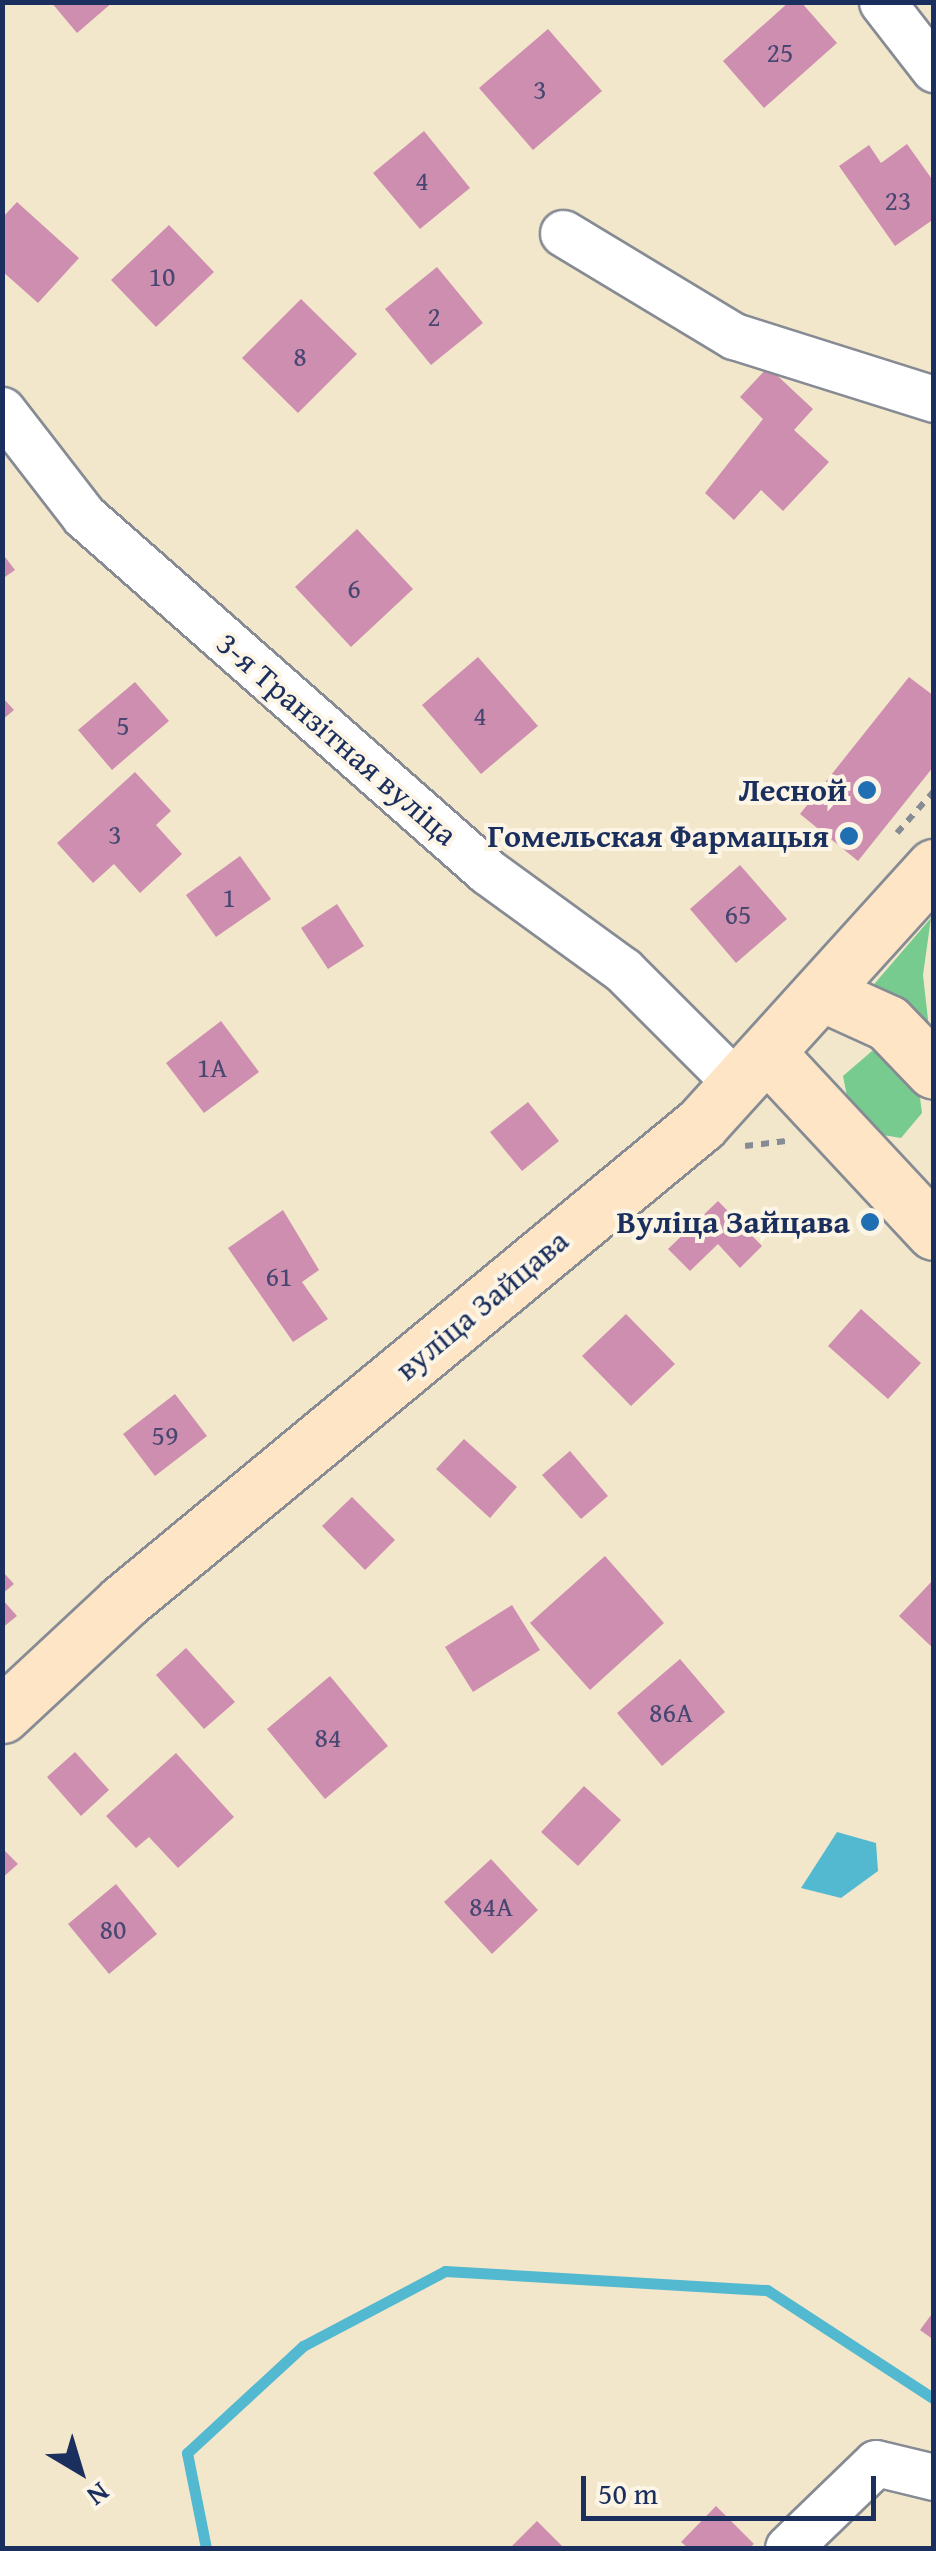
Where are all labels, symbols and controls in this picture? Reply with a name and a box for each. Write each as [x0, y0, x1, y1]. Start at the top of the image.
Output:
house number: 25 [767, 35, 793, 69]
house number: 3 [533, 72, 547, 106]
house number: 4 [415, 163, 429, 197]
house number: 23 [885, 183, 911, 217]
house number: 10 [149, 259, 175, 293]
house number: 2 [427, 299, 441, 333]
house number: 8 [293, 339, 307, 373]
house number: 6 [347, 571, 361, 605]
street label: 3-я Транзітная вуліца [209, 624, 465, 854]
house number: 4 [473, 698, 487, 732]
house number: 5 [116, 708, 130, 742]
place label: Лесной [738, 771, 847, 809]
marker: Лесной [856, 779, 878, 801]
house number: 3 [108, 817, 122, 851]
place label: Гомельская Фармацыя [488, 817, 829, 855]
marker: Гомельская Фармацыя [838, 825, 860, 847]
house number: 1 [222, 880, 236, 914]
house number: 65 [725, 897, 751, 931]
house number: 1А [197, 1050, 227, 1084]
place label: Вуліца Зайцава [617, 1203, 850, 1241]
marker: Вуліца Зайцава [859, 1211, 881, 1233]
street label: вуліца Зайцава [388, 1221, 576, 1389]
house number: 61 [266, 1259, 292, 1293]
house number: 59 [152, 1418, 178, 1452]
house number: 86А [649, 1695, 693, 1729]
house number: 84 [315, 1720, 341, 1754]
house number: 84А [469, 1889, 513, 1923]
house number: 80 [100, 1912, 126, 1946]
north arrow [30, 2421, 130, 2521]
scale bar [586, 2456, 881, 2518]
text: 50 m [598, 2471, 658, 2515]
text: N [79, 2473, 119, 2517]

